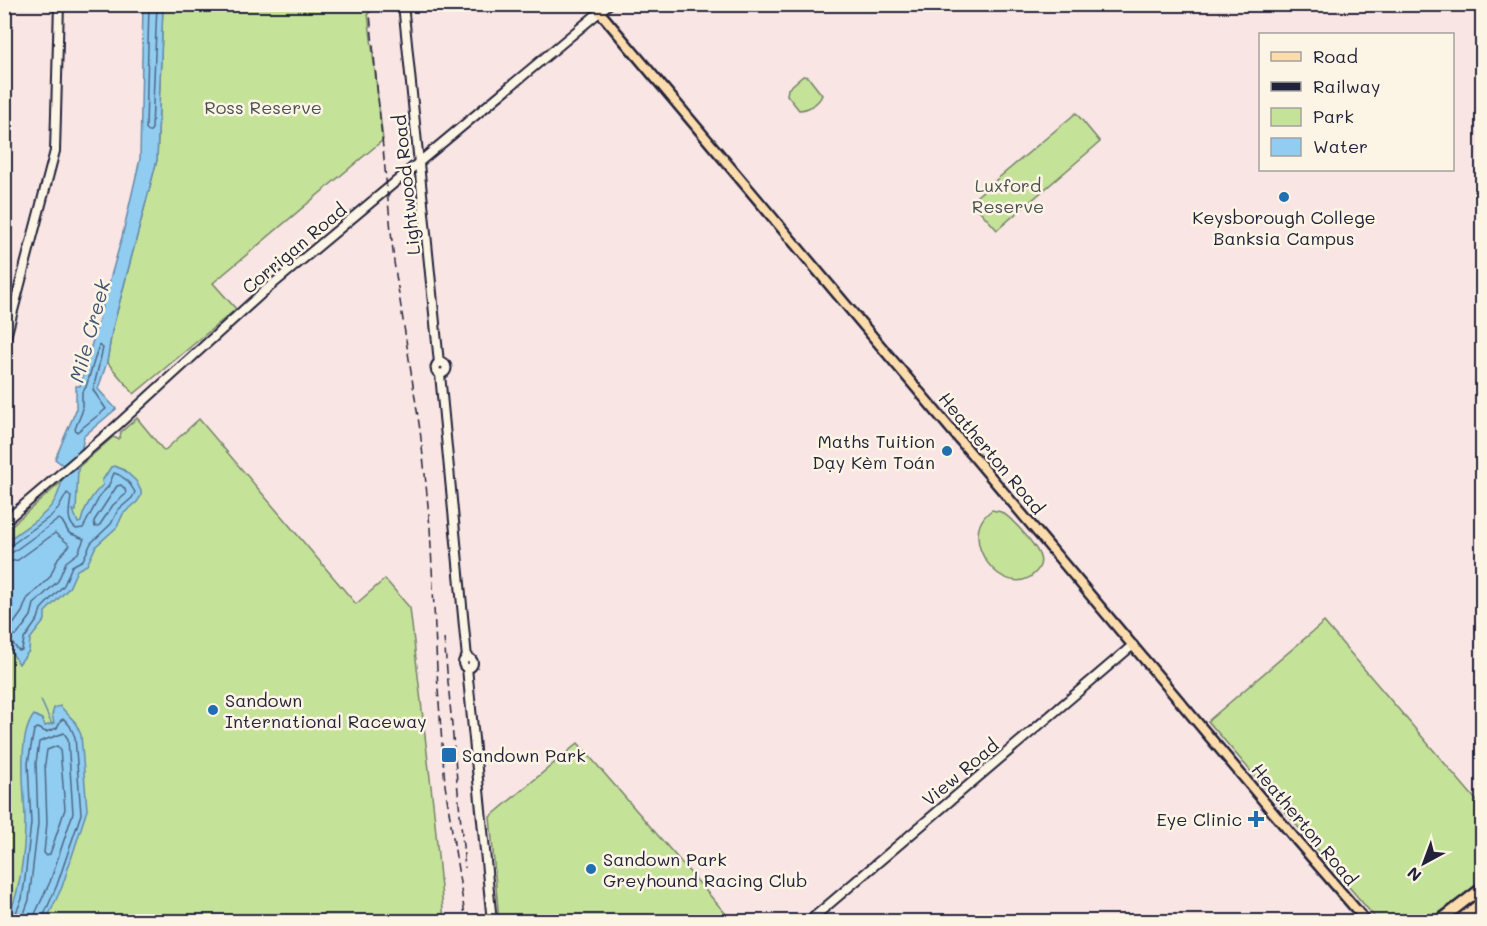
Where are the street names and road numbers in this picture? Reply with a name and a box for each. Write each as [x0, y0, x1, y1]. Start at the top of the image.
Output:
street label: Lightwood Road [387, 114, 425, 256]
street label: Corrigan Road [237, 197, 351, 299]
street label: Heatherton Road [934, 387, 1050, 519]
street label: View Road [917, 733, 1003, 811]
street label: Heatherton Road [1247, 758, 1363, 890]

